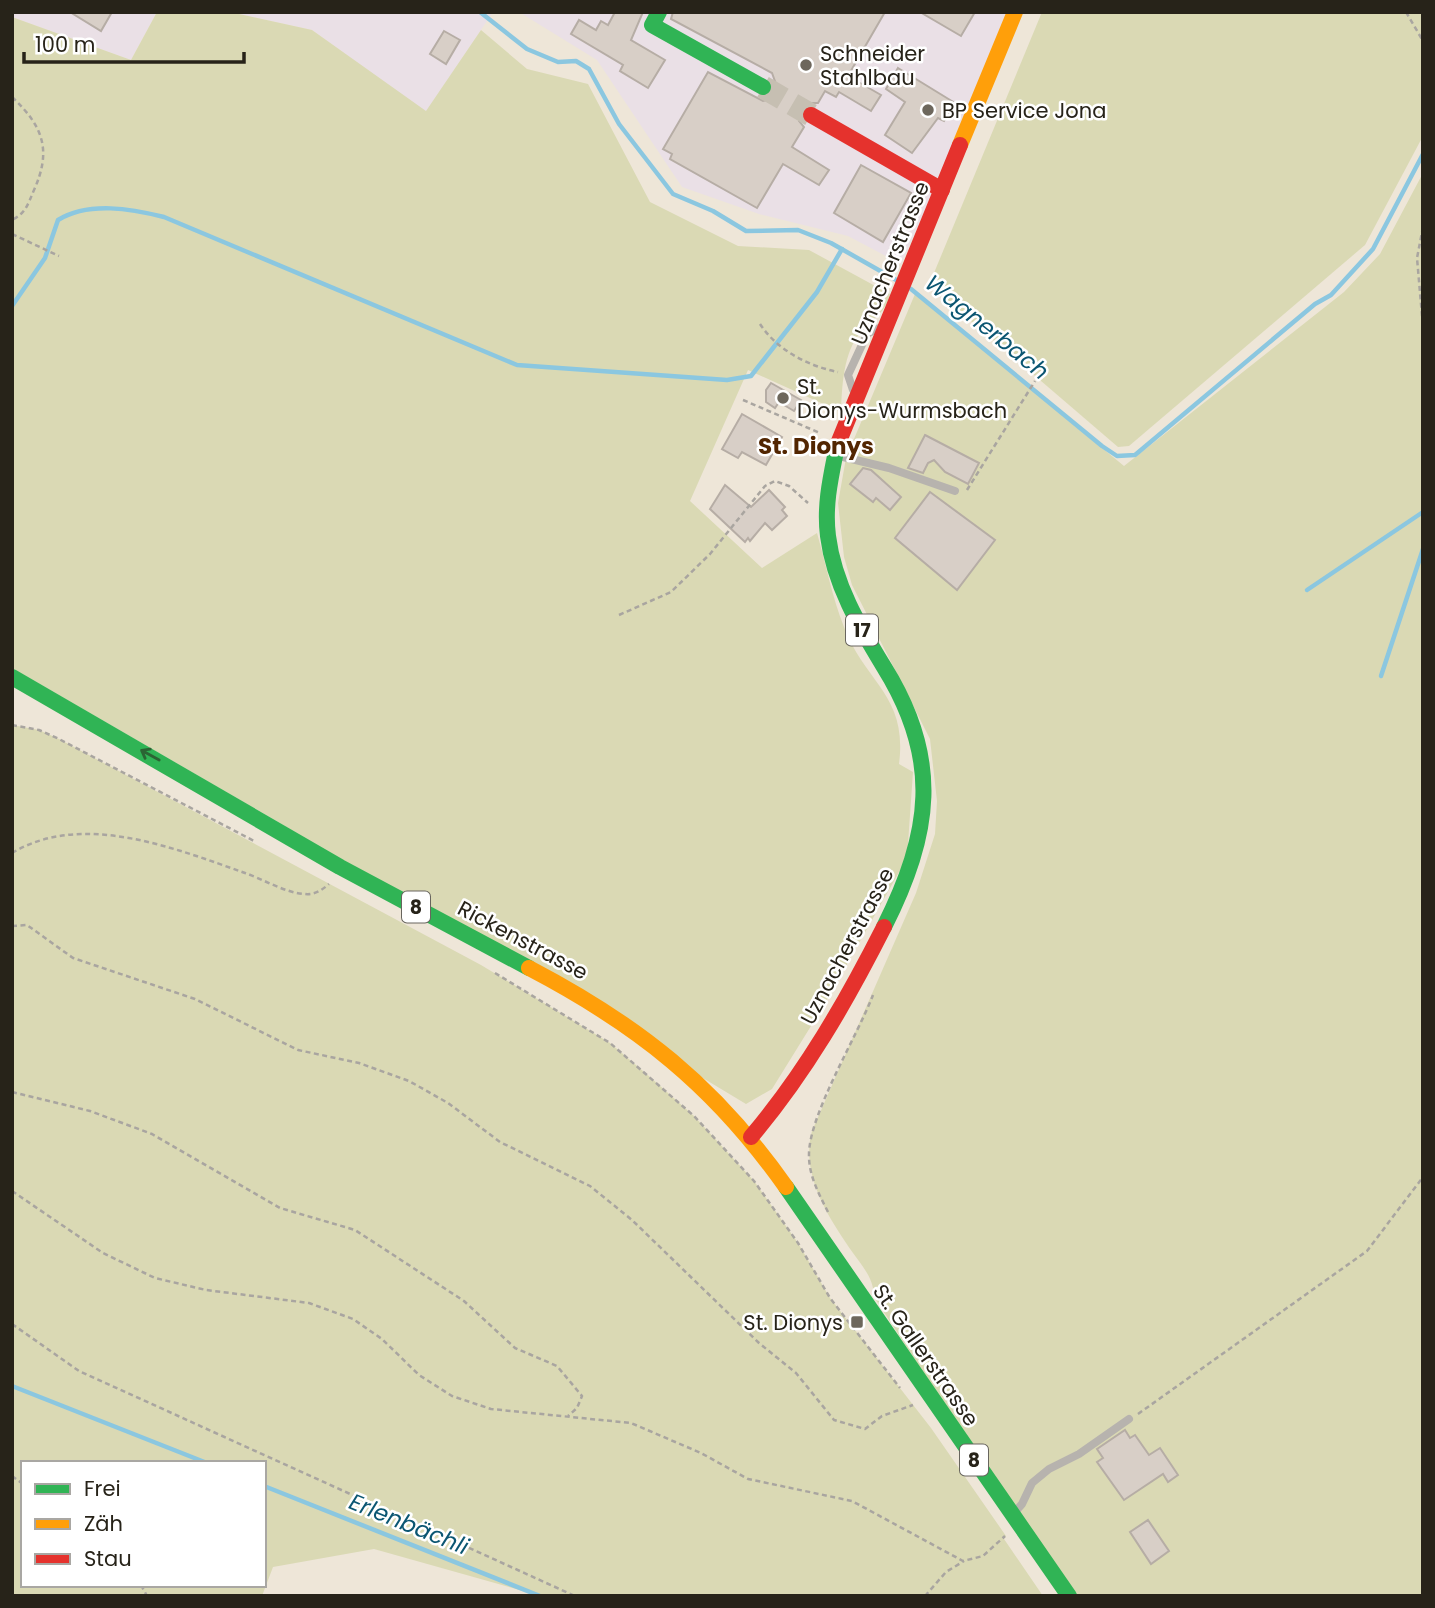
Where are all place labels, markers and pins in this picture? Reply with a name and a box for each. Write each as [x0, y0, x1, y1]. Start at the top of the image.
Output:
place label: Schneider Stahlbau [820, 39, 925, 92]
marker: Schneider Stahlbau [798, 57, 814, 73]
place label: BP Service Jona [942, 96, 1106, 125]
marker: BP Service Jona [920, 102, 936, 118]
place label: St. Dionys-Wurmsbach [797, 372, 1007, 425]
marker: St. Dionys-Wurmsbach [775, 390, 791, 406]
place label: St. Dionys [743, 1308, 843, 1337]
marker: St. Dionys [849, 1314, 865, 1330]

